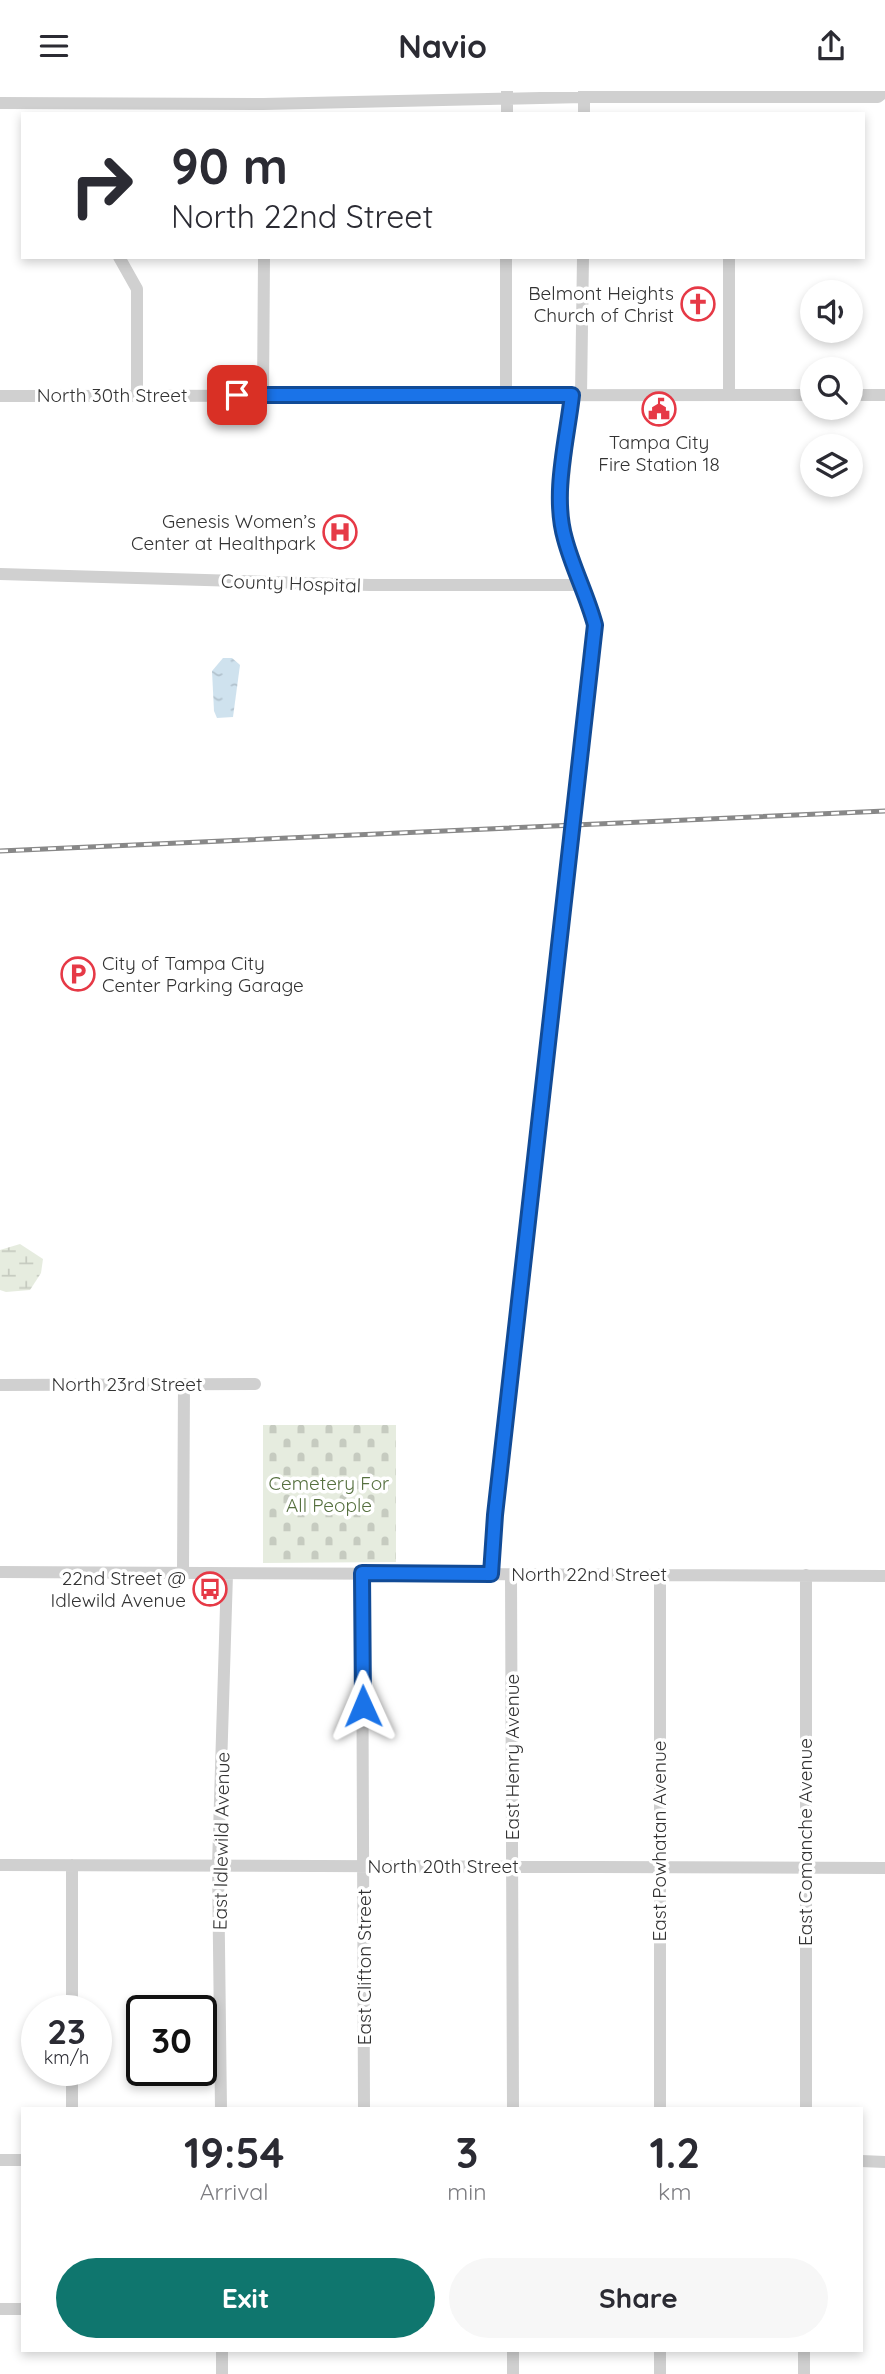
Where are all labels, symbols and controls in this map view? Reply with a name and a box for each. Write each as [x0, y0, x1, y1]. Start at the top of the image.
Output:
text: Navio [398, 26, 487, 66]
icon: menu [35, 27, 73, 65]
icon: share [812, 27, 850, 65]
text: 90 m [171, 135, 288, 196]
icon: right [56, 140, 147, 231]
text: North 22nd Street [171, 196, 433, 236]
map controls [800, 280, 863, 497]
button: sound [800, 280, 863, 343]
place label: Belmont Heights Church of Christ [528, 281, 674, 327]
church icon: Belmont Heights Church of Christ [679, 285, 717, 323]
button: search [800, 357, 863, 420]
pin [207, 365, 267, 425]
icon: arrive [218, 376, 256, 414]
street label: North 30th Street [37, 383, 187, 407]
public building icon: Tampa City Fire Station 18 [640, 390, 678, 428]
place label: Tampa City Fire Station 18 [598, 430, 720, 476]
button: layers [800, 434, 863, 497]
place label: Genesis Women’s Center at Healthpark [131, 509, 316, 555]
hospital icon: Genesis Women’s Center at Healthpark [321, 513, 359, 551]
street label: County Hospital [221, 569, 361, 597]
place label: City of Tampa City Center Parking Garage [102, 951, 304, 997]
parking icon: City of Tampa City Center Parking Garage [59, 955, 97, 993]
street label: North 23rd Street [51, 1372, 203, 1396]
park label: Cemetery For All People [269, 1471, 390, 1517]
street label: North 22nd Street [511, 1562, 667, 1586]
place label: 22nd Street @ Idlewild Avenue [51, 1566, 186, 1612]
bus stop icon: 22nd Street @ Idlewild Avenue [191, 1570, 229, 1608]
position arrow [326, 1669, 400, 1743]
street label: East Henry Avenue [500, 1674, 524, 1840]
street label: East Comanche Avenue [793, 1738, 817, 1946]
street label: East Powhatan Avenue [647, 1740, 671, 1942]
street label: East Idlewild Avenue [207, 1752, 235, 1930]
street label: North 20th Street [367, 1854, 519, 1878]
street label: East Clifton Street [352, 1889, 376, 2045]
speed limit sign: 30 [126, 1995, 217, 2086]
text: 23 [47, 2009, 86, 2053]
text: km/h [44, 2046, 89, 2069]
text: 19:54 [184, 2126, 284, 2179]
text: 3 [456, 2126, 478, 2179]
text: 1.2 [649, 2126, 700, 2179]
text: Arrival [200, 2177, 269, 2206]
text: min [447, 2177, 487, 2206]
text: km [658, 2177, 691, 2206]
button: Exit [56, 2258, 435, 2338]
button: Share [449, 2258, 828, 2338]

